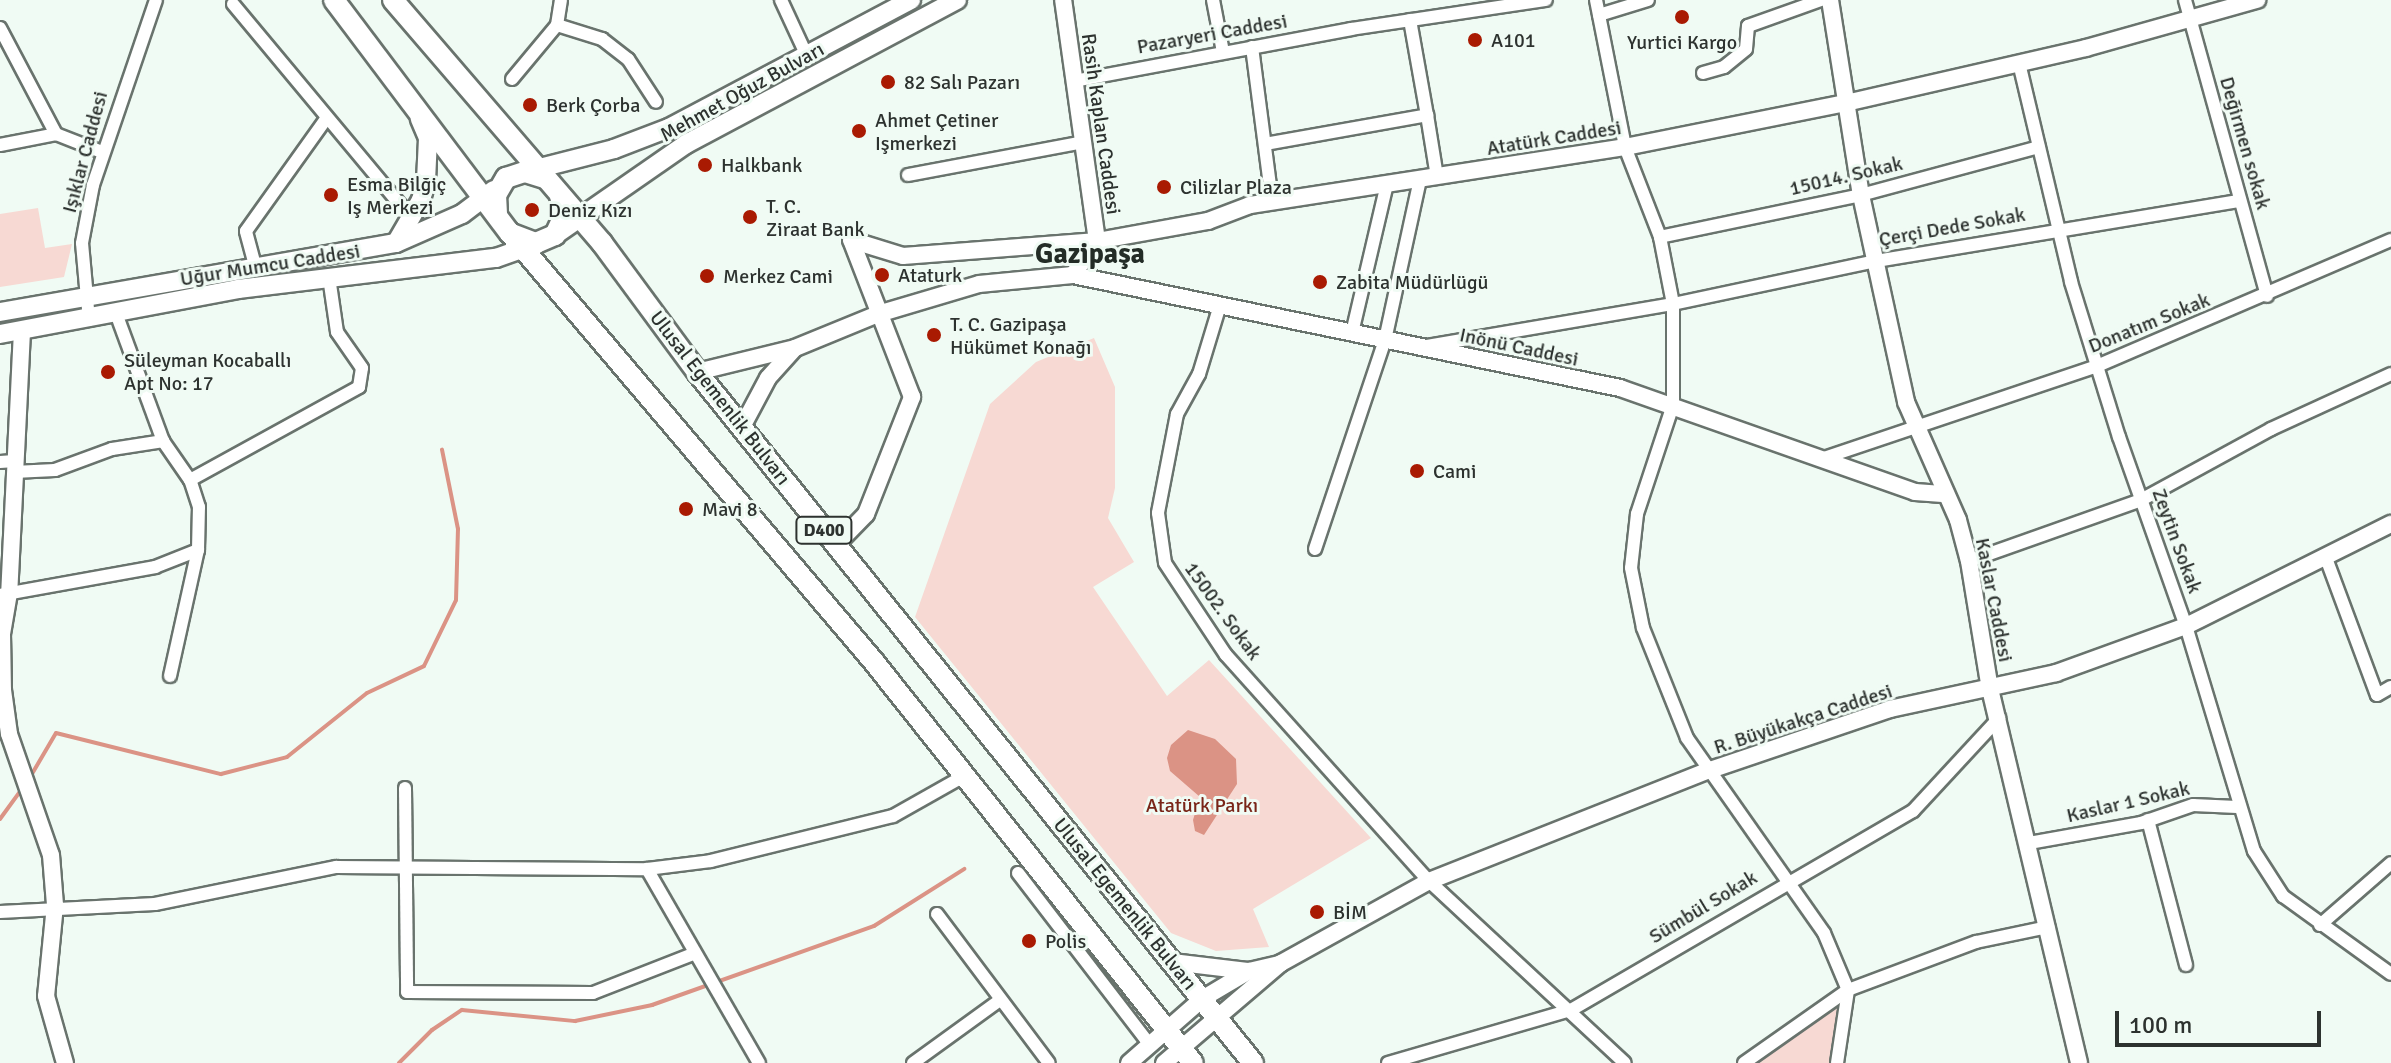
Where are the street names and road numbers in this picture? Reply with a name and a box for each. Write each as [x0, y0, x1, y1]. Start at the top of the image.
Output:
street label: Pazaryeri Caddesi [1135, 9, 1289, 59]
street label: Rasih Kaplan Caddesi [1076, 32, 1126, 216]
street label: Mehmet Oğuz Bulvarı [656, 37, 828, 147]
street label: Değirmen sokak [2215, 74, 2275, 212]
street label: Işıklar Caddesi [57, 89, 113, 215]
street label: Atatürk Caddesi [1485, 116, 1623, 160]
street label: 15014. Sokak [1787, 151, 1905, 201]
street label: Çerçi Dede Sokak [1877, 202, 2027, 252]
street label: Uğur Mumcu Caddesi [178, 239, 362, 291]
street label: Donatım Sokak [2085, 288, 2213, 358]
street label: Ulusal Egemenlik Bulvarı [645, 306, 795, 490]
street label: Inönü Caddesi [1457, 323, 1581, 371]
street label: Zeytin Sokak [2147, 485, 2207, 597]
road number: D400 [794, 516, 854, 544]
street label: Kaslar Caddesi [1970, 536, 2018, 664]
street label: 15002. Sokak [1179, 557, 1267, 665]
street label: R. Büyükakça Caddesi [1711, 679, 1895, 759]
street label: Kaslar 1 Sokak [2064, 776, 2192, 828]
street label: Ulusal Egemenlik Bulvarı [1048, 813, 1202, 995]
street label: Sümbül Sokak [1645, 865, 1761, 949]

